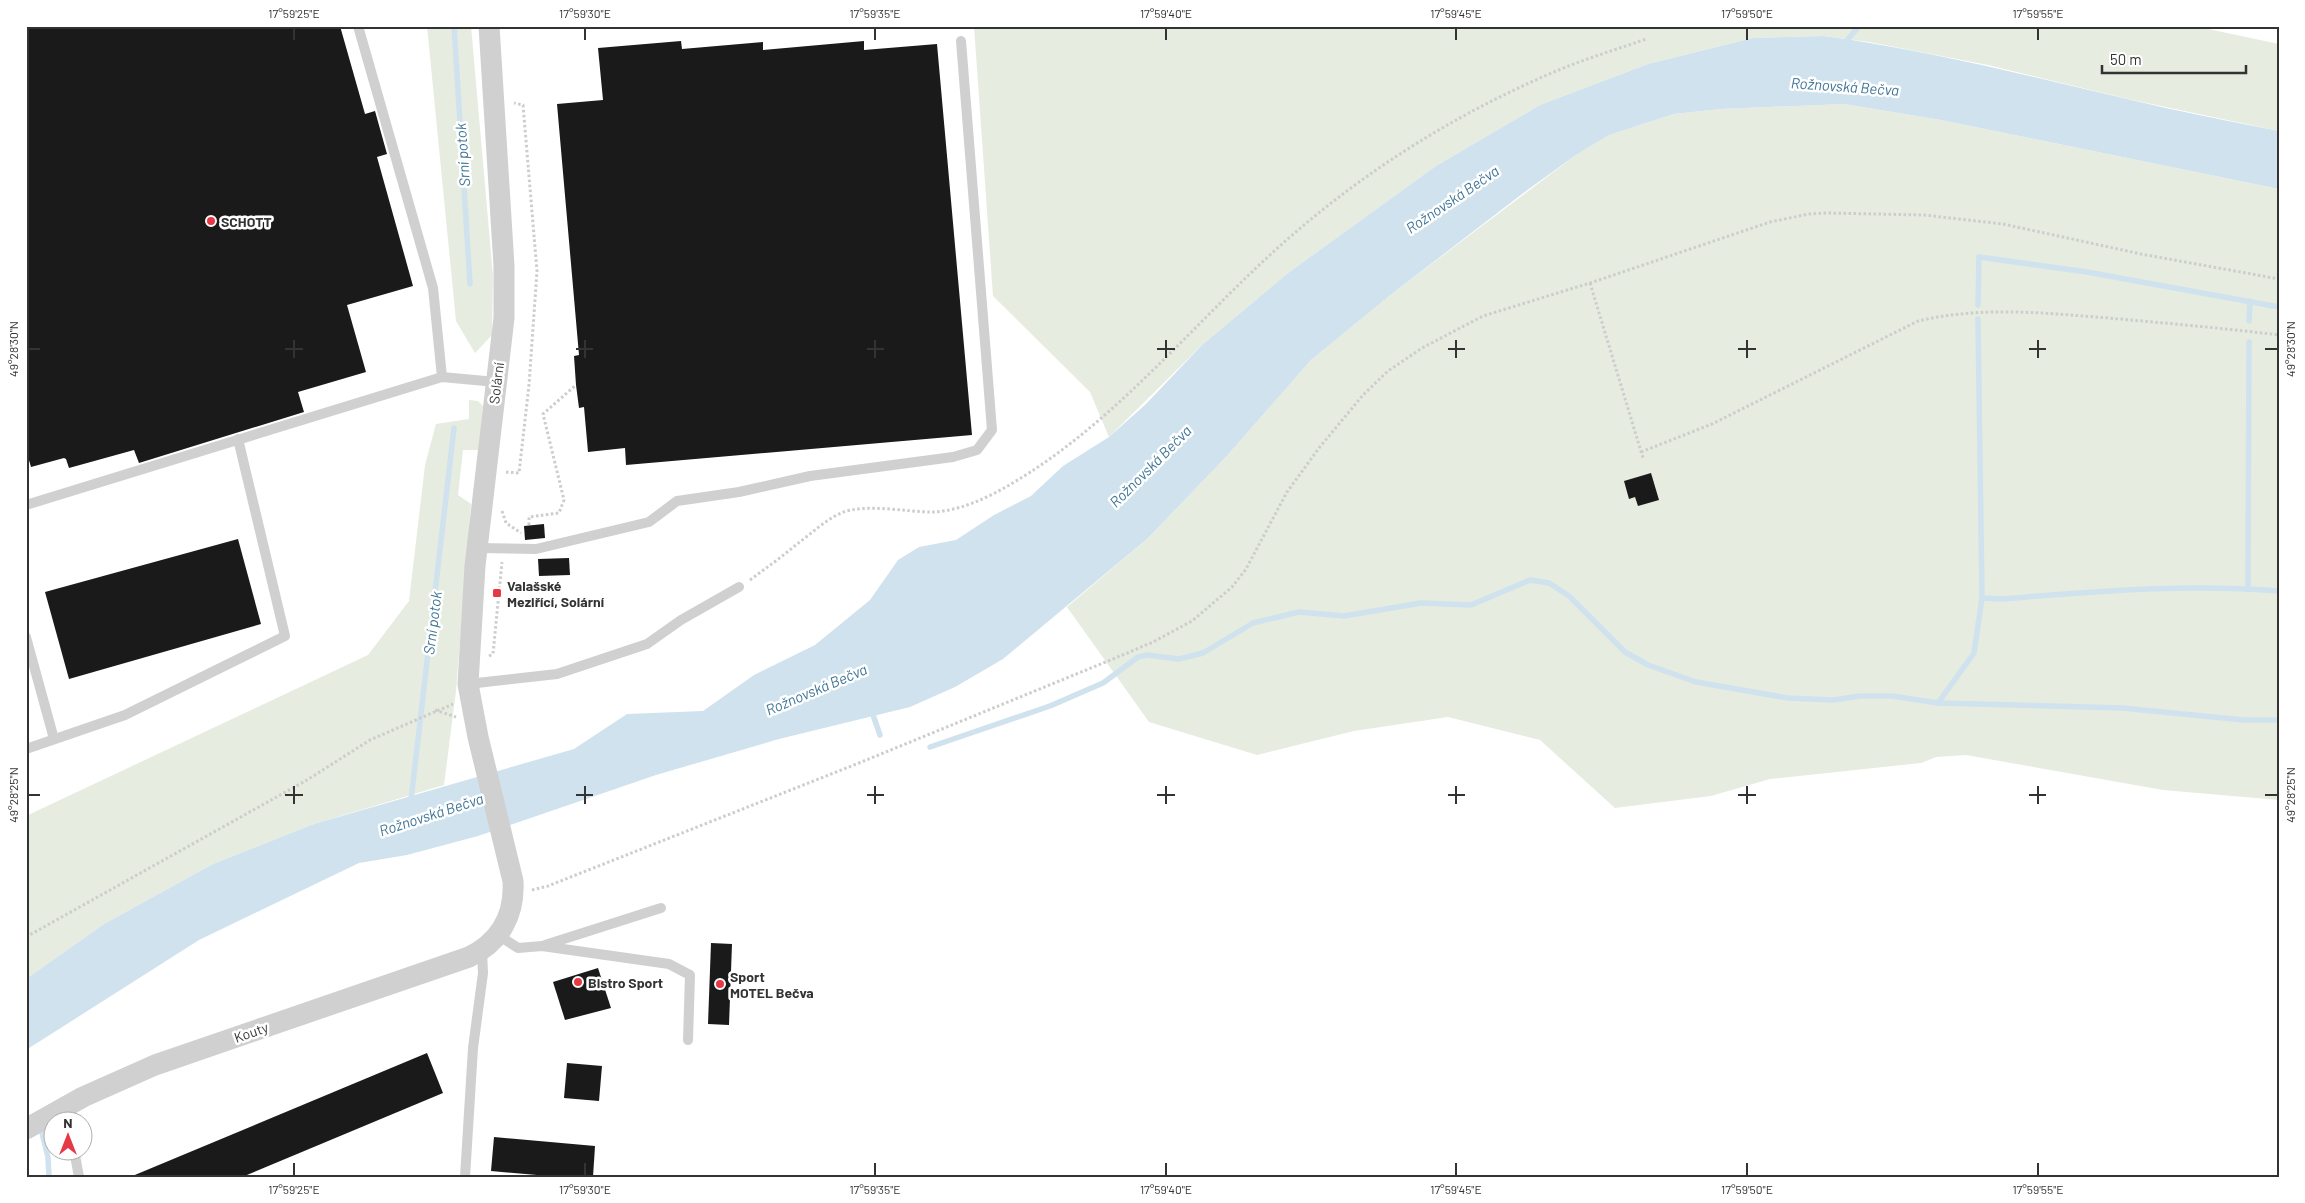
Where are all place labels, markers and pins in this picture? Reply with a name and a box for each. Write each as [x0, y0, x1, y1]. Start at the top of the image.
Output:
place label: SCHOTT [221, 213, 272, 230]
marker: SCHOTT [205, 215, 217, 227]
place label: Valašské Meziřící, Solární [507, 577, 605, 610]
marker: Valašské Meziřící, Solární [491, 587, 503, 599]
place label: Sport MOTEL Bečva [730, 968, 814, 1001]
place label: Bistro Sport [588, 974, 663, 991]
marker: Bistro Sport [572, 976, 584, 988]
marker: Sport MOTEL Bečva [714, 978, 726, 990]

